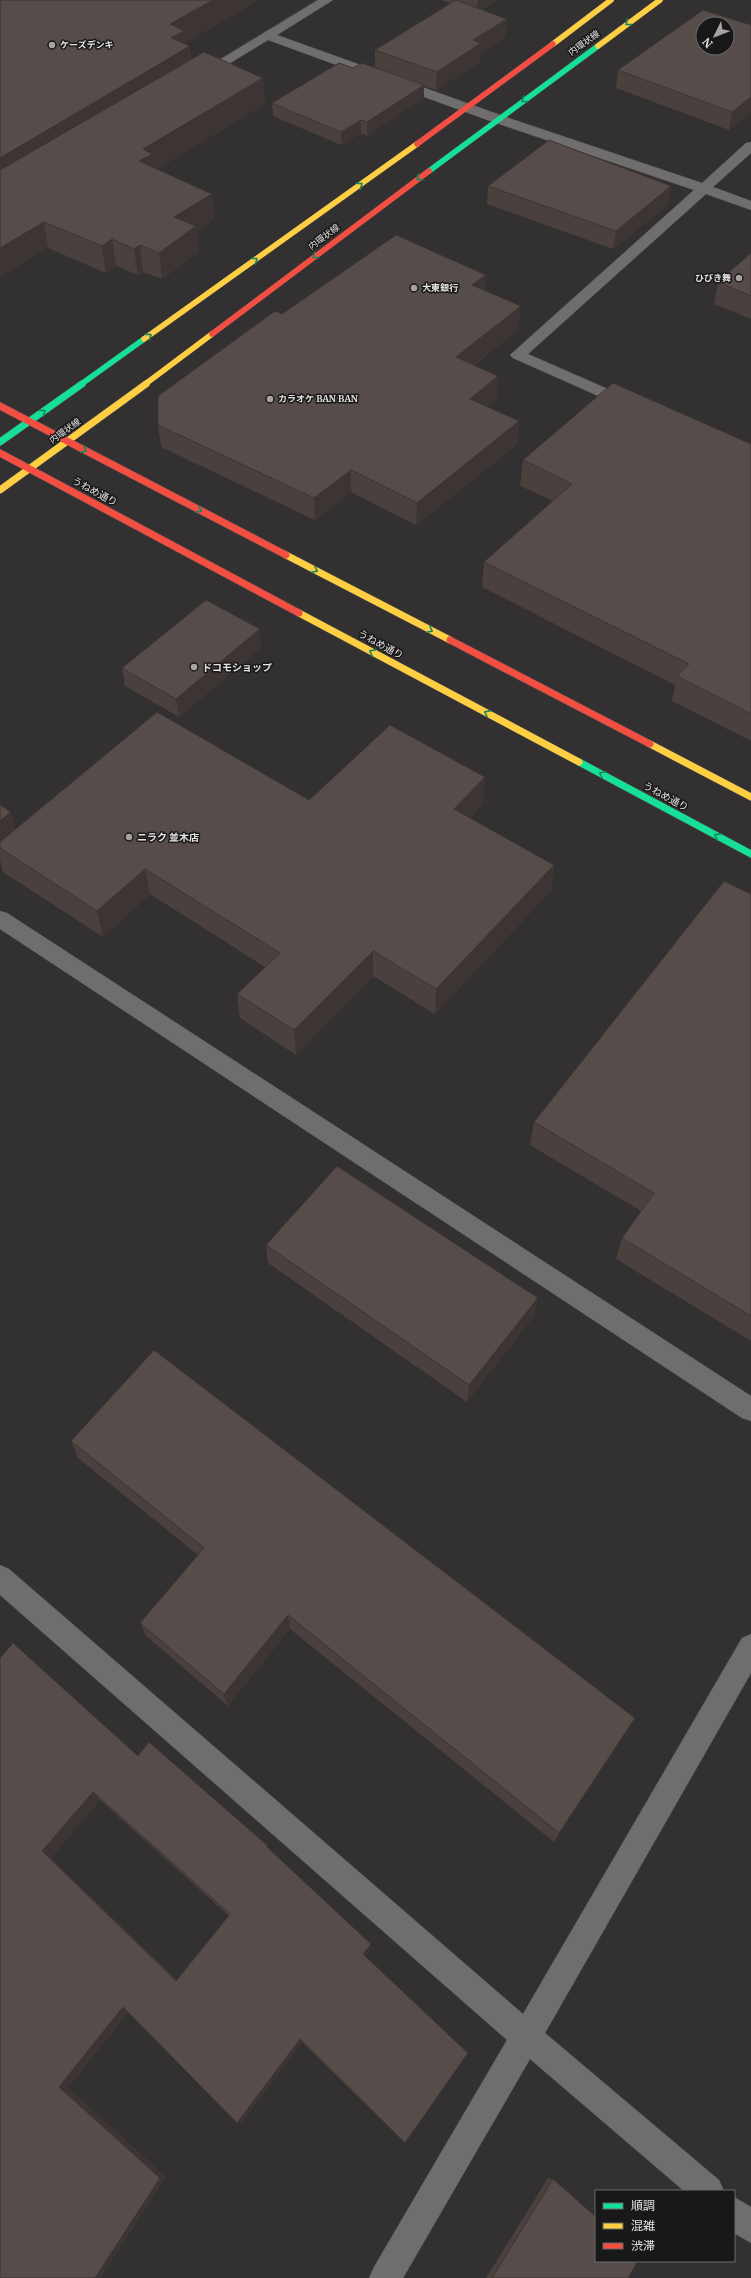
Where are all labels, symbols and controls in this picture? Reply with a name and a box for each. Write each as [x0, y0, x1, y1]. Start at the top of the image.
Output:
north arrow [695, 16, 735, 56]
one-way arrow [626, 18, 633, 25]
street label: 内環状線 [566, 27, 602, 58]
text: N [699, 35, 716, 51]
place label: ケーズデンキ [60, 39, 114, 50]
marker: ケーズデンキ [47, 40, 57, 50]
one-way arrow [521, 95, 528, 102]
one-way arrow [417, 173, 424, 180]
one-way arrow [356, 182, 363, 189]
street label: 内環状線 [306, 221, 342, 252]
one-way arrow [313, 251, 320, 258]
one-way arrow [250, 258, 257, 265]
place label: ひびき舞 [695, 272, 731, 283]
marker: ひびき舞 [734, 273, 744, 283]
place label: 大東銀行 [422, 282, 459, 293]
marker: 大東銀行 [409, 283, 419, 293]
one-way arrow [145, 333, 152, 341]
place label: カラオケ BAN BAN [278, 393, 358, 404]
marker: カラオケ BAN BAN [265, 394, 275, 404]
one-way arrow [39, 410, 46, 417]
street label: 内環状線 [47, 415, 83, 446]
one-way arrow [80, 445, 87, 453]
street label: うねめ通り [70, 474, 120, 509]
one-way arrow [195, 505, 202, 513]
one-way arrow [310, 565, 318, 573]
one-way arrow [426, 625, 433, 633]
street label: うねめ通り [356, 627, 406, 662]
one-way arrow [369, 649, 377, 657]
place label: ドコモショップ [202, 661, 272, 674]
marker: ドコモショップ [189, 662, 199, 672]
one-way arrow [484, 711, 491, 718]
one-way arrow [599, 772, 606, 779]
street label: うねめ通り [641, 779, 691, 814]
place label: ニラク 並木店 [137, 831, 199, 844]
marker: ニラク 並木店 [124, 832, 134, 842]
one-way arrow [713, 833, 721, 840]
legend [595, 2190, 735, 2262]
text: 順調 [631, 2198, 655, 2213]
text: 混雑 [631, 2218, 655, 2233]
text: 渋滞 [631, 2238, 655, 2253]

